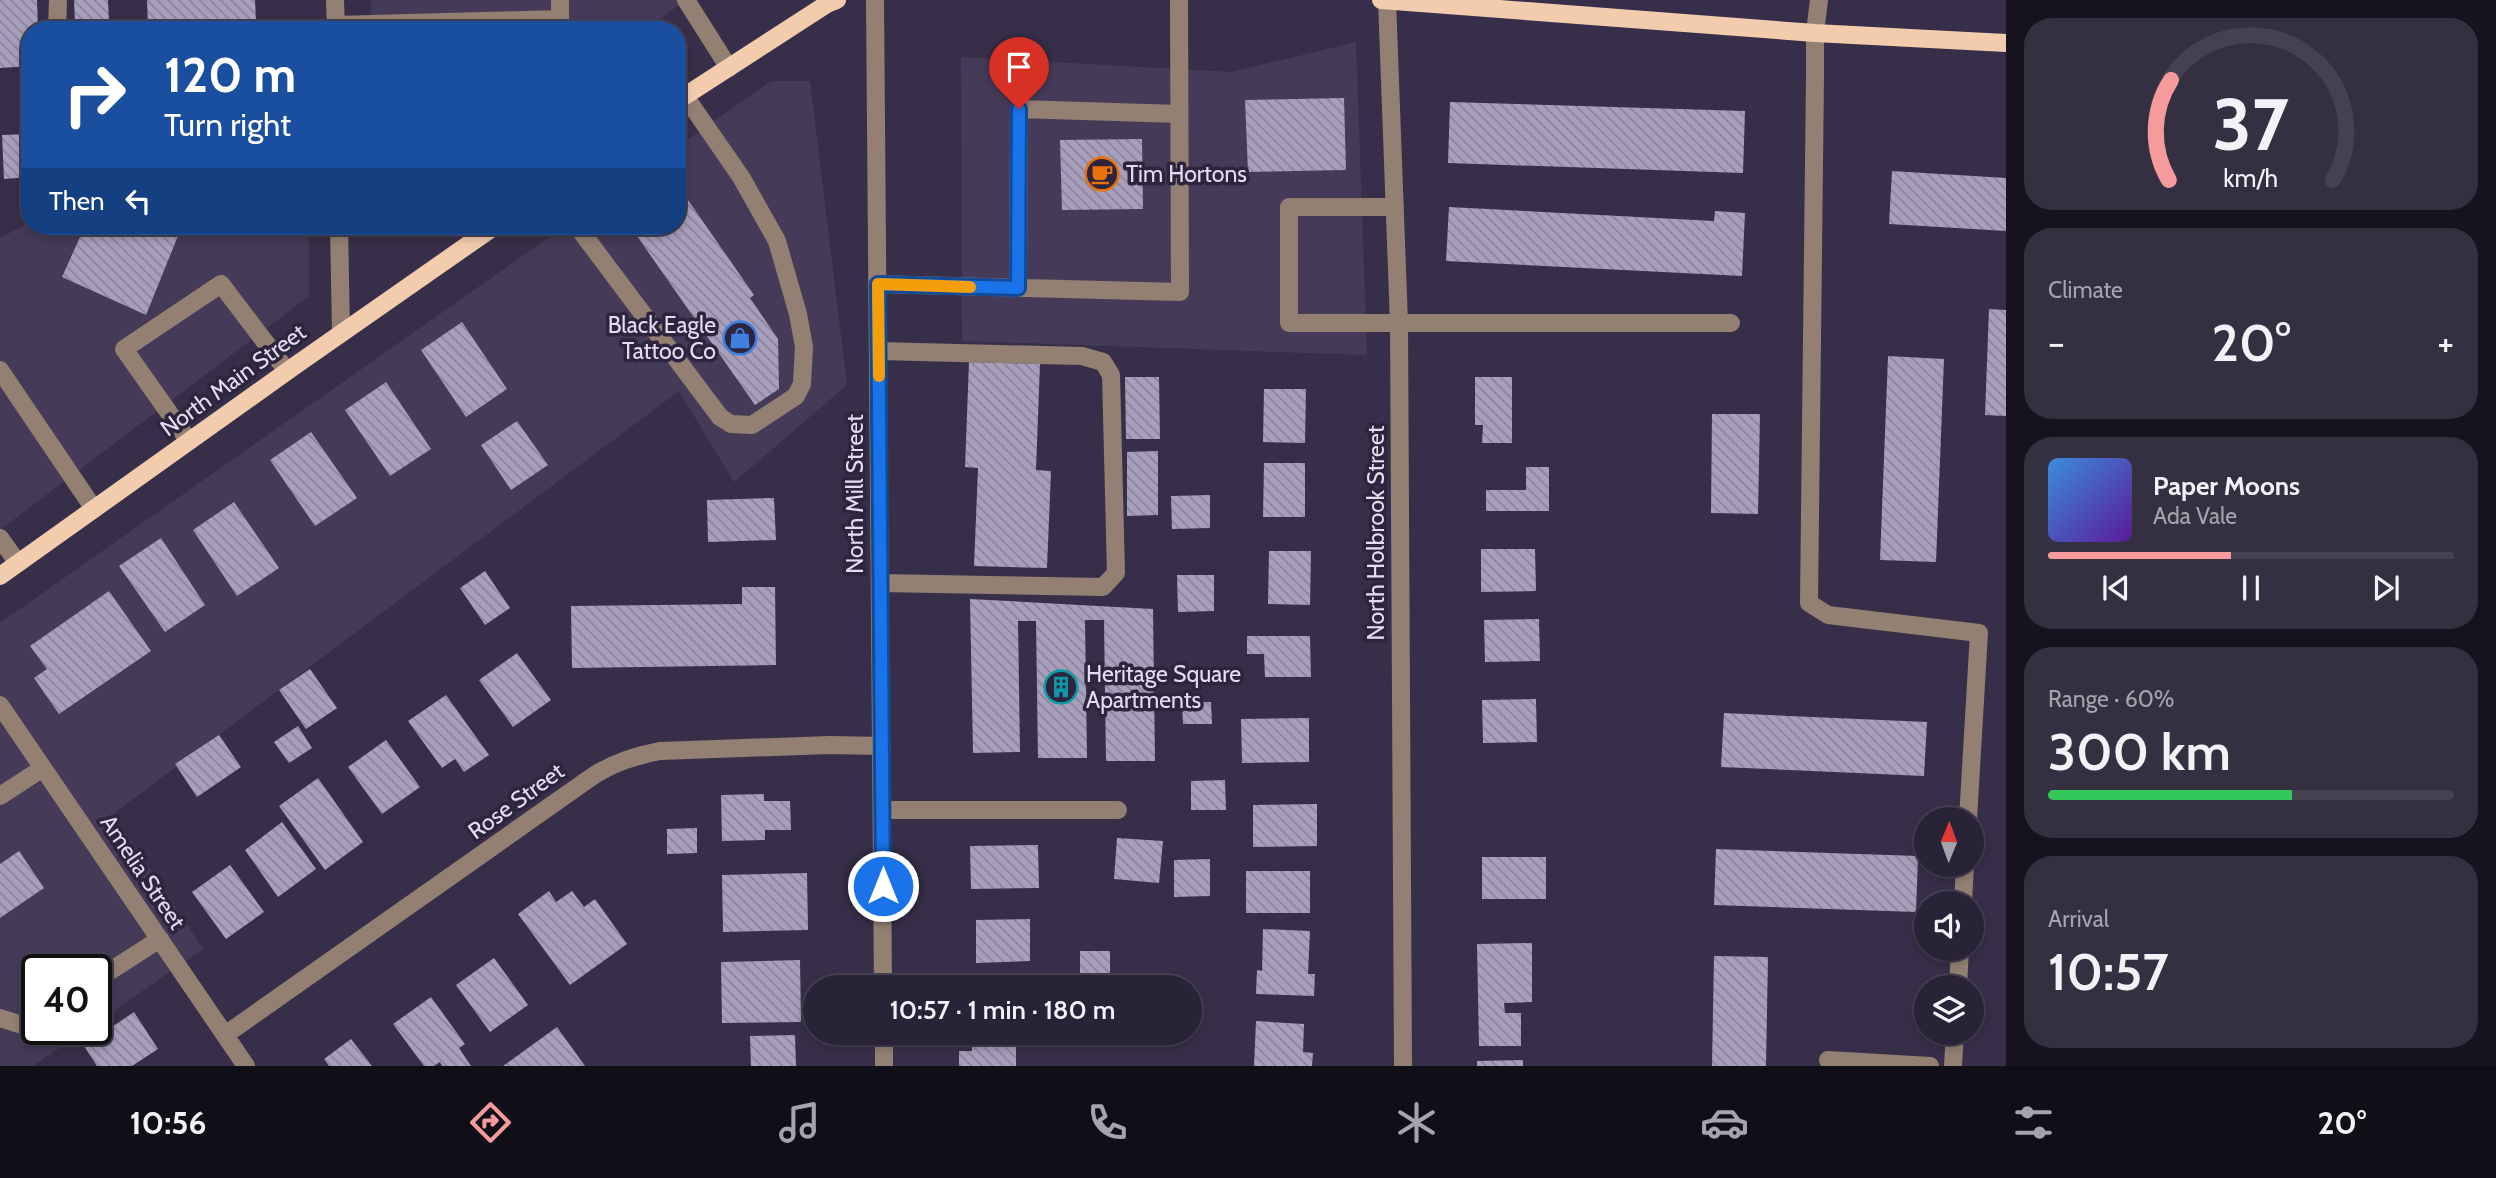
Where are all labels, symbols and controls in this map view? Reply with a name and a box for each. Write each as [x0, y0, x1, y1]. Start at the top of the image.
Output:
pin [989, 37, 1049, 109]
text: 120 m [164, 45, 296, 104]
icon: arrive [1000, 48, 1038, 86]
icon: right [49, 49, 140, 140]
text: 37 [2213, 80, 2289, 168]
text: Turn right [164, 105, 291, 144]
cafe icon: Tim Hortons [1083, 155, 1121, 193]
place label: Tim Hortons [1126, 160, 1247, 188]
text: km/h [2224, 163, 2278, 193]
icon: left [119, 182, 157, 220]
text: Then [49, 185, 105, 217]
text: Climate [2048, 276, 2123, 304]
place label: Black Eagle Tattoo Co [608, 311, 716, 365]
text: 20° [2211, 311, 2291, 374]
street label: North Main Street [155, 318, 311, 442]
shop icon: Black Eagle Tattoo Co [721, 319, 759, 357]
text: − [2048, 319, 2065, 366]
text: + [2437, 319, 2454, 366]
street label: North Mill Street [841, 414, 869, 574]
street label: North Holbrook Street [1362, 425, 1390, 640]
text: Paper Moons [2153, 470, 2300, 502]
text: Ada Vale [2153, 502, 2237, 530]
icon: previous [2097, 569, 2135, 607]
icon: pause [2232, 569, 2270, 607]
icon: next [2367, 569, 2405, 607]
place label: Heritage Square Apartments [1086, 660, 1241, 714]
building icon: Heritage Square Apartments [1042, 668, 1080, 706]
text: Range · 60% [2048, 685, 2175, 713]
text: 300 km [2048, 720, 2231, 783]
street label: Rose Street [463, 757, 570, 845]
north arrow [1914, 807, 1984, 877]
map controls [1914, 807, 1984, 1045]
street label: Amelia Street [95, 810, 192, 935]
position arrow [846, 849, 920, 923]
button: sound [1914, 891, 1984, 961]
text: Arrival [2048, 905, 2109, 933]
text: 10:57 [2048, 940, 2169, 1003]
speed limit sign: 40 [21, 954, 112, 1045]
button: layers [1914, 975, 1984, 1045]
text: 10:57 · 1 min · 180 m [890, 994, 1115, 1026]
icon: directions [466, 1098, 515, 1147]
icon: music [775, 1098, 824, 1147]
icon: phone [1083, 1098, 1132, 1147]
icon: climate [1392, 1098, 1441, 1147]
icon: car [1700, 1098, 1749, 1147]
icon: filters [2009, 1098, 2058, 1147]
text: 10:56 [130, 1103, 206, 1142]
text: 20° [2317, 1103, 2366, 1142]

